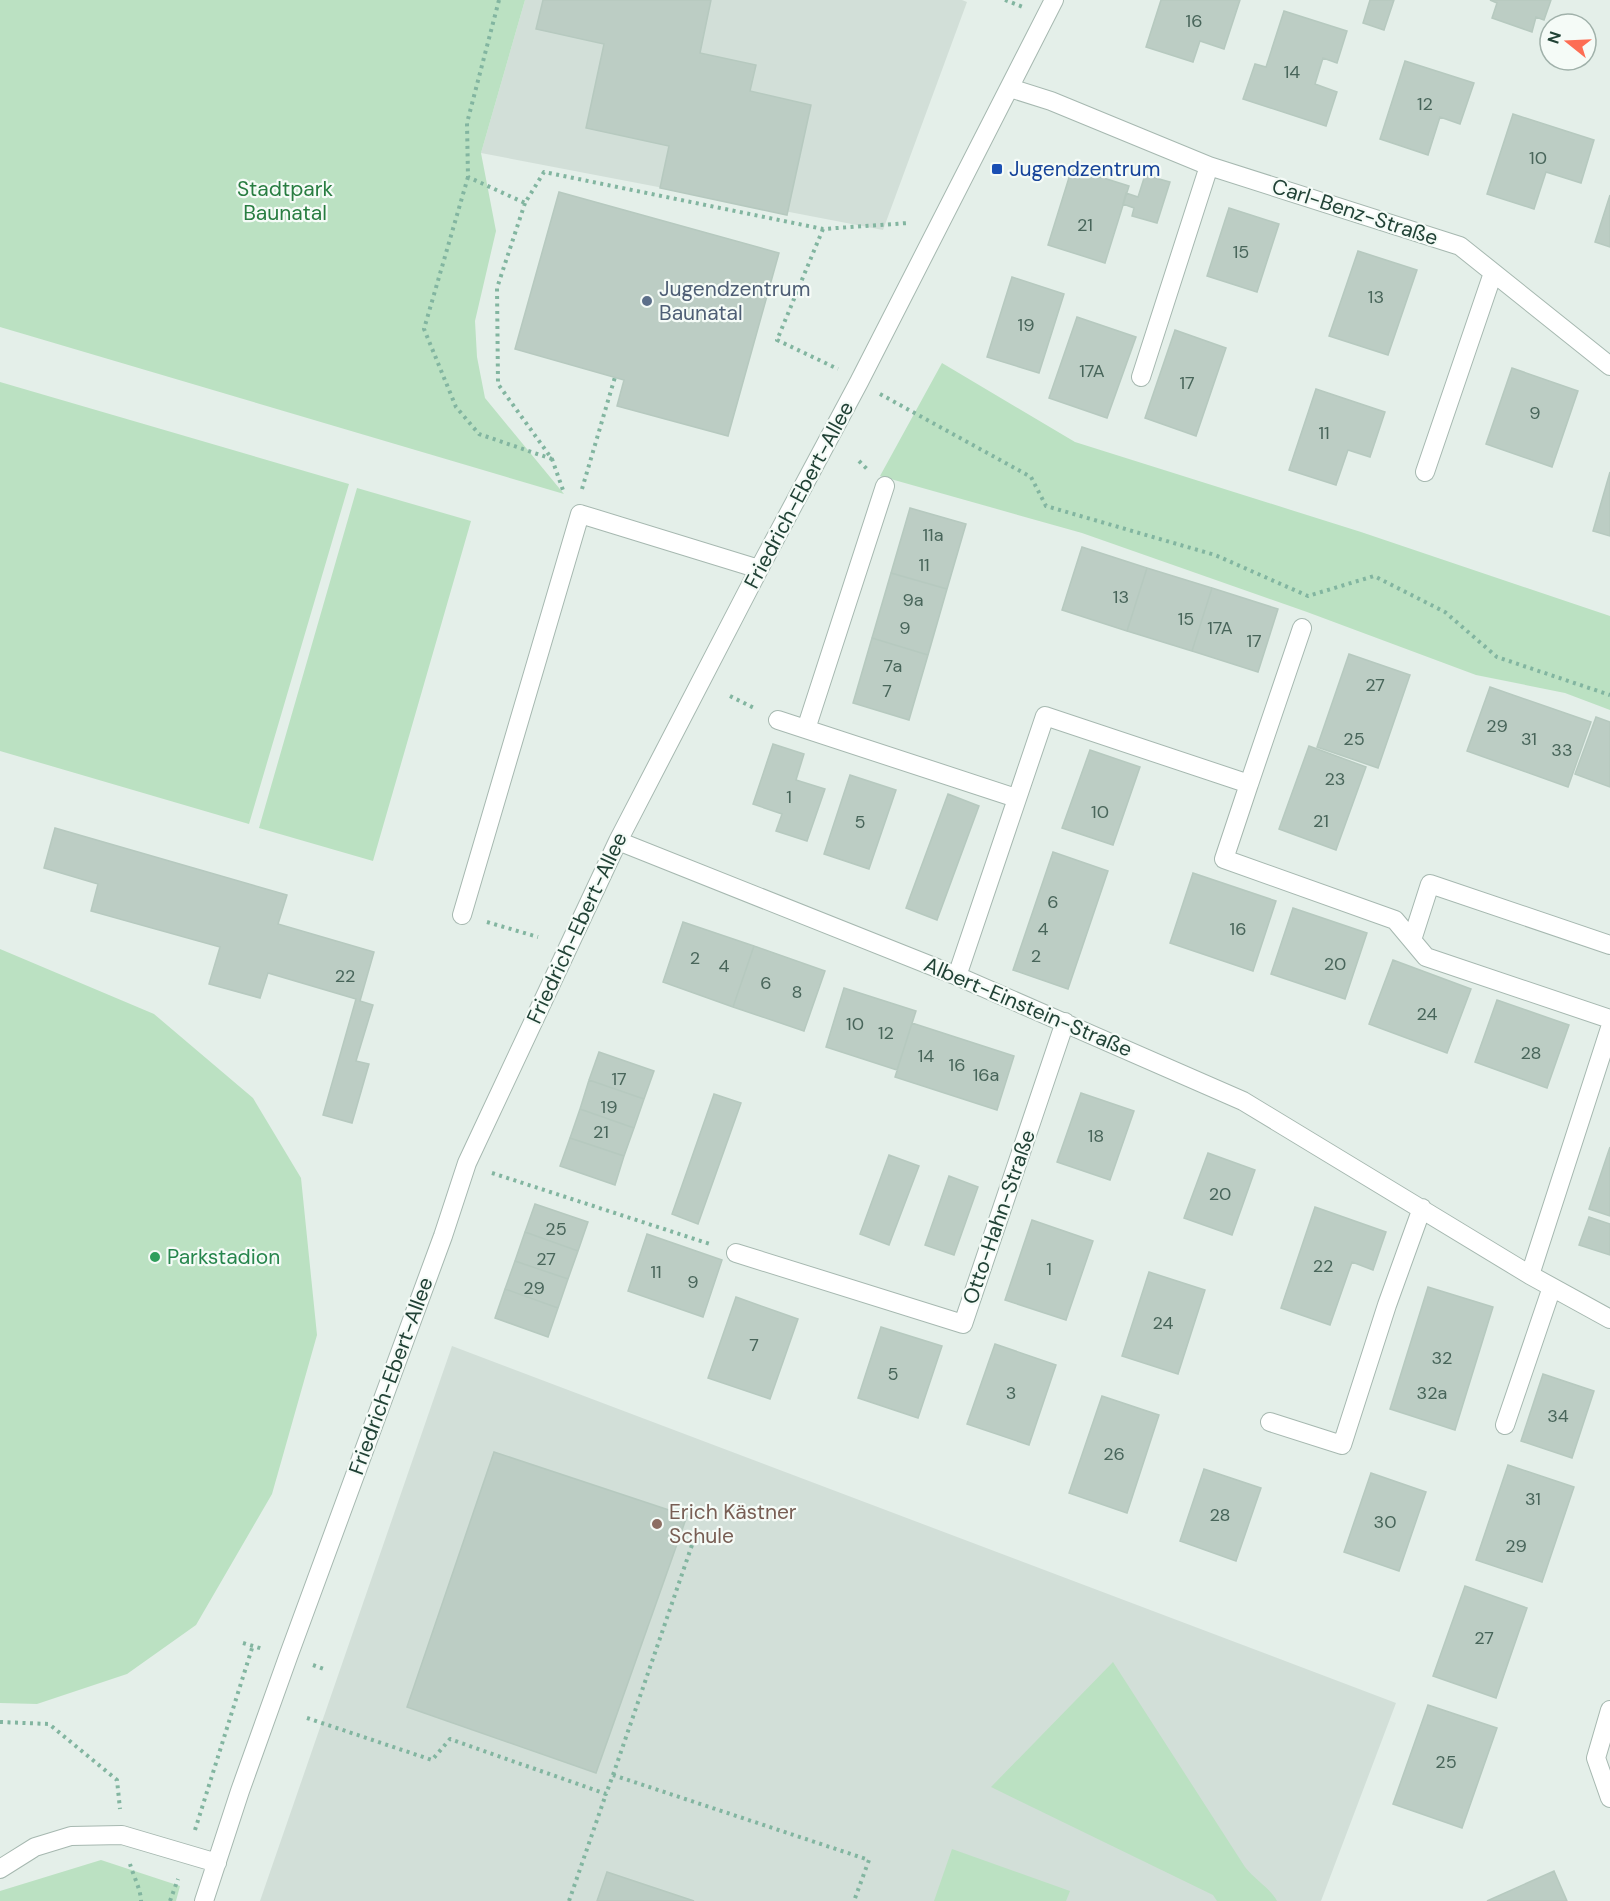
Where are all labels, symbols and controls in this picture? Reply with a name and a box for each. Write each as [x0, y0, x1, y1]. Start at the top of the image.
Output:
house number: 16 [1186, 9, 1202, 33]
north arrow [1538, 12, 1598, 72]
text: N [1542, 29, 1566, 46]
house number: 14 [1284, 60, 1300, 84]
house number: 12 [1417, 92, 1433, 116]
house number: 10 [1529, 146, 1547, 170]
place label: Jugendzentrum [1009, 155, 1160, 183]
marker: Jugendzentrum [990, 162, 1004, 176]
street label: Carl-Benz-Straße [1268, 172, 1442, 252]
park label: Stadtpark Baunatal [237, 175, 333, 227]
house number: 21 [1077, 213, 1093, 237]
house number: 15 [1233, 240, 1249, 264]
place label: Jugendzentrum Baunatal [659, 275, 810, 327]
house number: 13 [1368, 285, 1384, 309]
marker: Jugendzentrum Baunatal [640, 294, 654, 308]
house number: 19 [1018, 313, 1034, 337]
house number: 17A [1079, 359, 1105, 383]
house number: 17 [1179, 371, 1195, 395]
street label: Friedrich-Ebert-Allee [738, 396, 860, 594]
house number: 9 [1529, 401, 1541, 425]
house number: 11 [1318, 421, 1330, 445]
house number: 11a [922, 523, 944, 547]
house number: 11 [918, 553, 930, 577]
house number: 13 [1113, 585, 1129, 609]
house number: 9a [902, 588, 924, 612]
house number: 15 [1178, 607, 1194, 631]
house number: 9 [899, 616, 911, 640]
house number: 17A [1207, 616, 1233, 640]
house number: 17 [1246, 629, 1262, 653]
house number: 7a [884, 654, 902, 678]
house number: 27 [1365, 673, 1385, 697]
house number: 7 [882, 679, 892, 703]
house number: 29 [1486, 714, 1508, 738]
house number: 25 [1343, 727, 1365, 751]
house number: 31 [1521, 727, 1537, 751]
house number: 33 [1551, 738, 1573, 762]
house number: 23 [1324, 767, 1346, 791]
house number: 1 [786, 785, 792, 809]
house number: 10 [1091, 800, 1109, 824]
house number: 21 [1313, 809, 1329, 833]
house number: 5 [855, 810, 865, 834]
street label: Friedrich-Ebert-Allee [520, 828, 634, 1028]
house number: 6 [1047, 890, 1059, 914]
house number: 4 [1038, 917, 1049, 941]
house number: 16 [1230, 917, 1246, 941]
house number: 2 [1031, 944, 1041, 968]
house number: 2 [690, 946, 700, 970]
street label: Albert-Einstein-Straße [920, 950, 1136, 1064]
house number: 20 [1324, 952, 1346, 976]
house number: 4 [719, 954, 730, 978]
house number: 22 [335, 964, 355, 988]
house number: 6 [760, 971, 772, 995]
house number: 8 [792, 980, 802, 1004]
house number: 24 [1417, 1002, 1438, 1026]
house number: 10 [846, 1012, 864, 1036]
house number: 12 [878, 1021, 894, 1045]
house number: 28 [1520, 1041, 1542, 1065]
house number: 14 [918, 1044, 934, 1068]
house number: 16 [949, 1053, 965, 1077]
house number: 16a [973, 1063, 999, 1087]
house number: 17 [611, 1067, 627, 1091]
house number: 19 [601, 1095, 617, 1119]
house number: 21 [593, 1120, 609, 1144]
house number: 18 [1088, 1124, 1104, 1148]
street label: Otto-Hahn-Straße [956, 1126, 1042, 1308]
house number: 20 [1209, 1182, 1231, 1206]
house number: 25 [545, 1217, 567, 1241]
place label: Parkstadion [167, 1243, 280, 1271]
house number: 27 [536, 1247, 556, 1271]
marker: Parkstadion [148, 1250, 162, 1264]
house number: 22 [1313, 1254, 1333, 1278]
house number: 1 [1046, 1257, 1052, 1281]
house number: 11 [650, 1260, 662, 1284]
house number: 9 [687, 1270, 699, 1294]
street label: Friedrich-Ebert-Allee [342, 1273, 440, 1479]
house number: 29 [523, 1276, 545, 1300]
house number: 24 [1153, 1311, 1174, 1335]
house number: 7 [749, 1333, 759, 1357]
house number: 32 [1431, 1346, 1453, 1370]
house number: 5 [888, 1362, 898, 1386]
house number: 3 [1006, 1381, 1016, 1405]
house number: 32a [1417, 1381, 1447, 1405]
house number: 34 [1547, 1404, 1569, 1428]
house number: 26 [1103, 1442, 1125, 1466]
house number: 31 [1525, 1487, 1541, 1511]
place label: Erich Kästner Schule [669, 1498, 797, 1550]
house number: 28 [1209, 1503, 1231, 1527]
house number: 30 [1374, 1510, 1396, 1534]
marker: Erich Kästner Schule [650, 1517, 664, 1531]
house number: 29 [1505, 1534, 1527, 1558]
house number: 27 [1474, 1626, 1494, 1650]
house number: 25 [1435, 1750, 1457, 1774]

